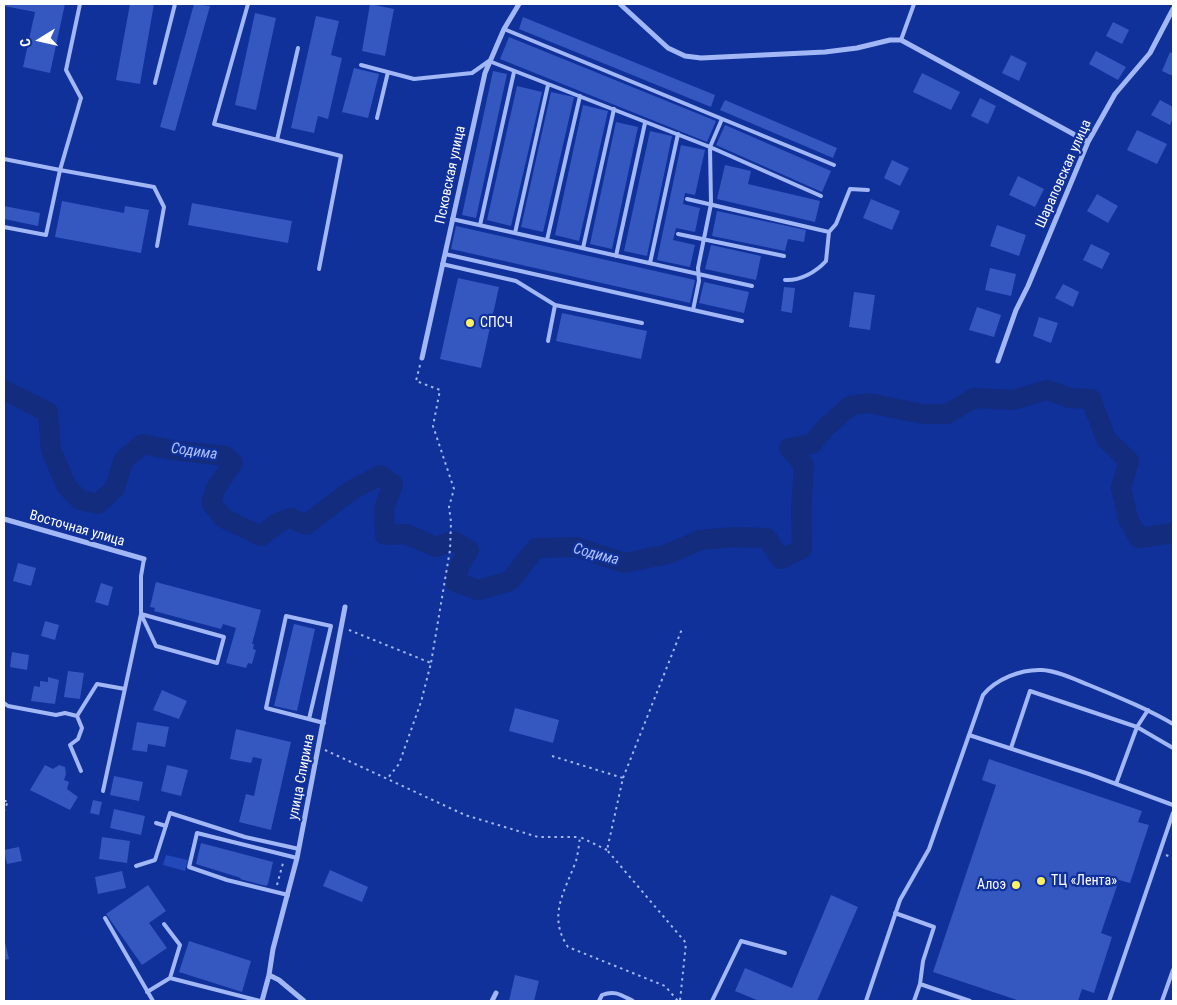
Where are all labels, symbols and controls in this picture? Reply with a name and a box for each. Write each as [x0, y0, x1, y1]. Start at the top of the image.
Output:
north arrow [15, 15, 65, 65]
text: С [17, 37, 34, 48]
street label: Шараповская улица [1033, 117, 1095, 231]
street label: Псковская улица [432, 125, 470, 225]
place label: СПСЧ [480, 315, 513, 331]
marker: СПСЧ [464, 317, 476, 329]
water label: Содима [170, 440, 218, 464]
street label: Восточная улица [27, 507, 127, 551]
water label: Содима [571, 540, 621, 570]
street label: улица Спирина [285, 733, 319, 821]
place label: ТЦ «Лента» [1051, 873, 1117, 889]
marker: ТЦ «Лента» [1035, 875, 1047, 887]
place label: Алоэ [977, 877, 1006, 893]
marker: Алоэ [1010, 879, 1022, 891]

